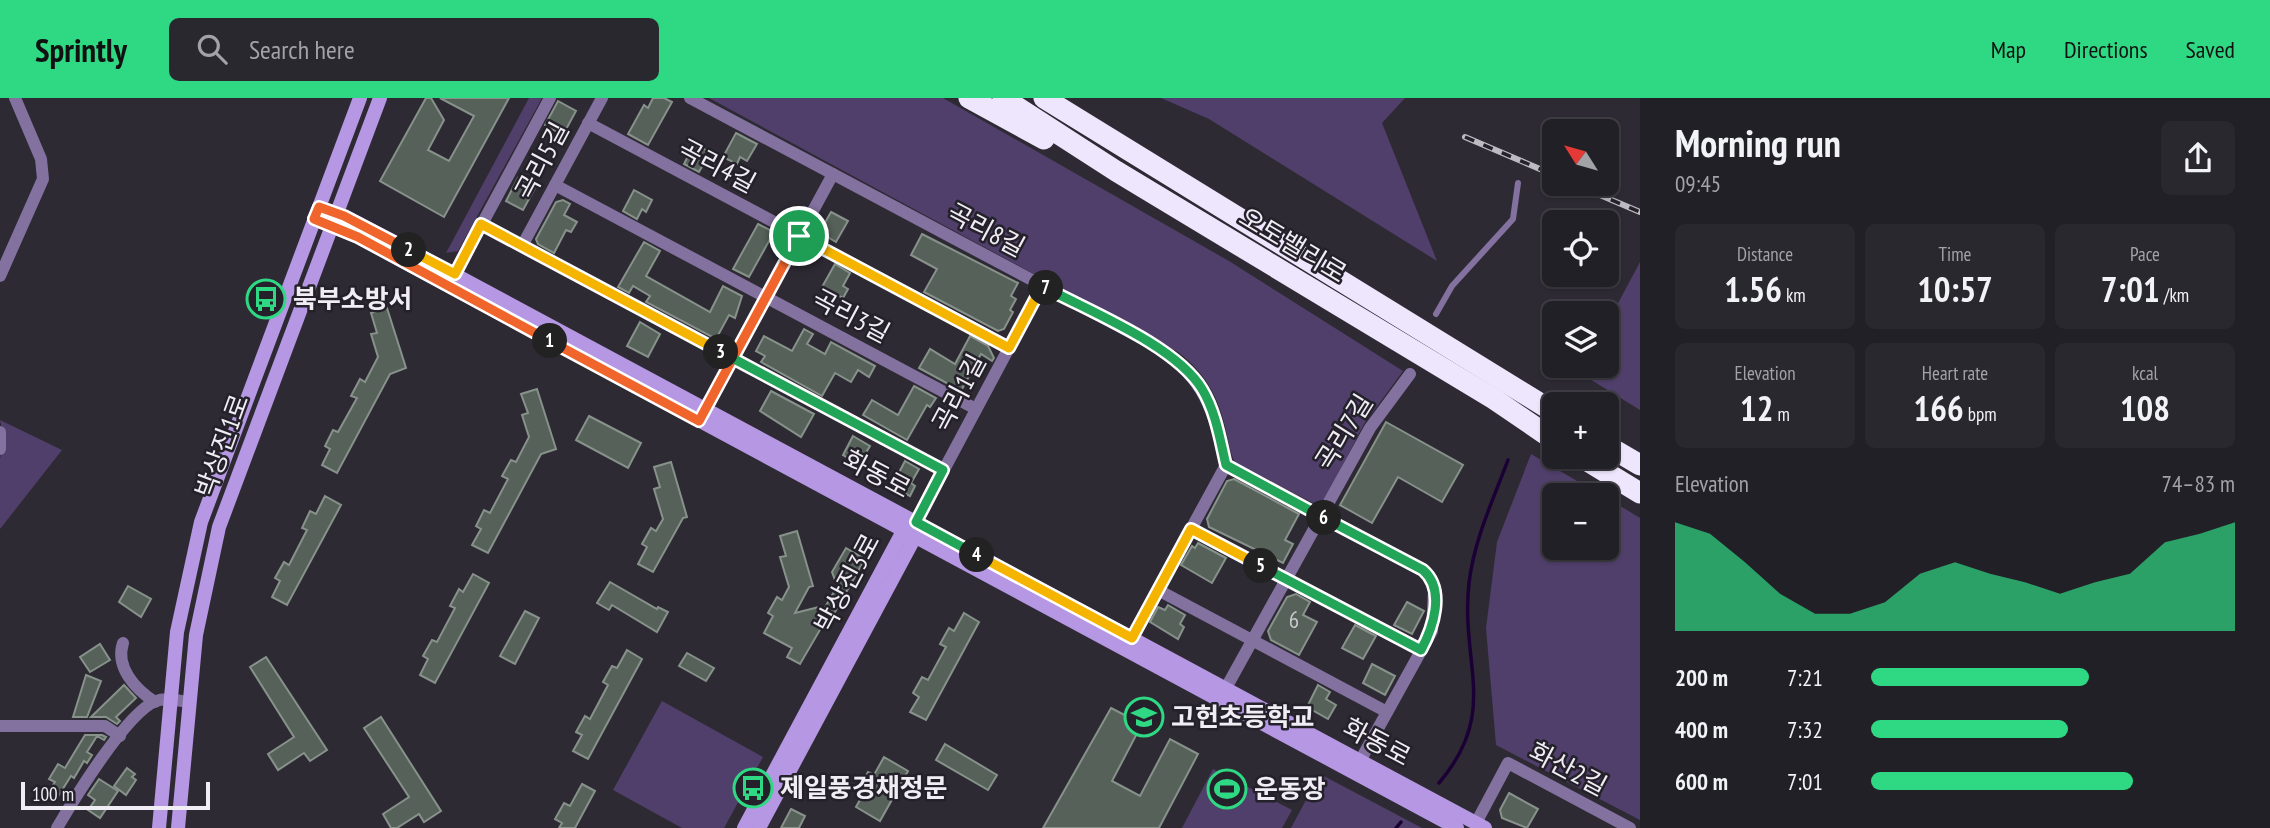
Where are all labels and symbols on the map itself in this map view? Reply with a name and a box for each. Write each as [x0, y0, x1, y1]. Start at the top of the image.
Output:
street label: 곡리5길 [507, 116, 576, 205]
north arrow [1542, 119, 1619, 196]
street label: 곡리4길 [673, 131, 762, 200]
street label: 곡리8길 [942, 195, 1031, 264]
street label: 오토밸리로 [1233, 200, 1353, 290]
pin [769, 206, 829, 266]
pin: 2 [392, 232, 426, 268]
pin: 7 [1028, 270, 1064, 306]
bus stop icon: 북부소방서 [245, 278, 287, 320]
street label: 곡리3길 [807, 281, 896, 350]
place label: 북부소방서 [293, 282, 413, 315]
pin: 1 [532, 324, 568, 358]
pin: 3 [704, 334, 738, 370]
street label: 곡리1길 [924, 348, 993, 437]
street label: 곡리7길 [1307, 388, 1380, 476]
street label: 박상진1로 [188, 390, 255, 502]
street label: 화동로 [838, 442, 917, 505]
pin: 6 [1306, 500, 1342, 536]
street label: 박상진3로 [807, 528, 886, 638]
pin: 4 [960, 538, 995, 573]
pin: 5 [1244, 548, 1278, 584]
house number: 6 [1289, 605, 1299, 634]
school or university icon: 고헌초등학교 [1123, 696, 1165, 738]
place label: 고헌초등학교 [1171, 700, 1315, 733]
street label: 화동로 [1338, 710, 1417, 773]
street label: 화산2길 [1524, 734, 1613, 803]
bus stop icon: 제일풍경채정문 [732, 767, 774, 809]
sports icon: 운동장 [1206, 768, 1248, 810]
place label: 제일풍경채정문 [780, 771, 947, 804]
place label: 운동장 [1254, 772, 1326, 805]
scale bar [21, 779, 210, 811]

